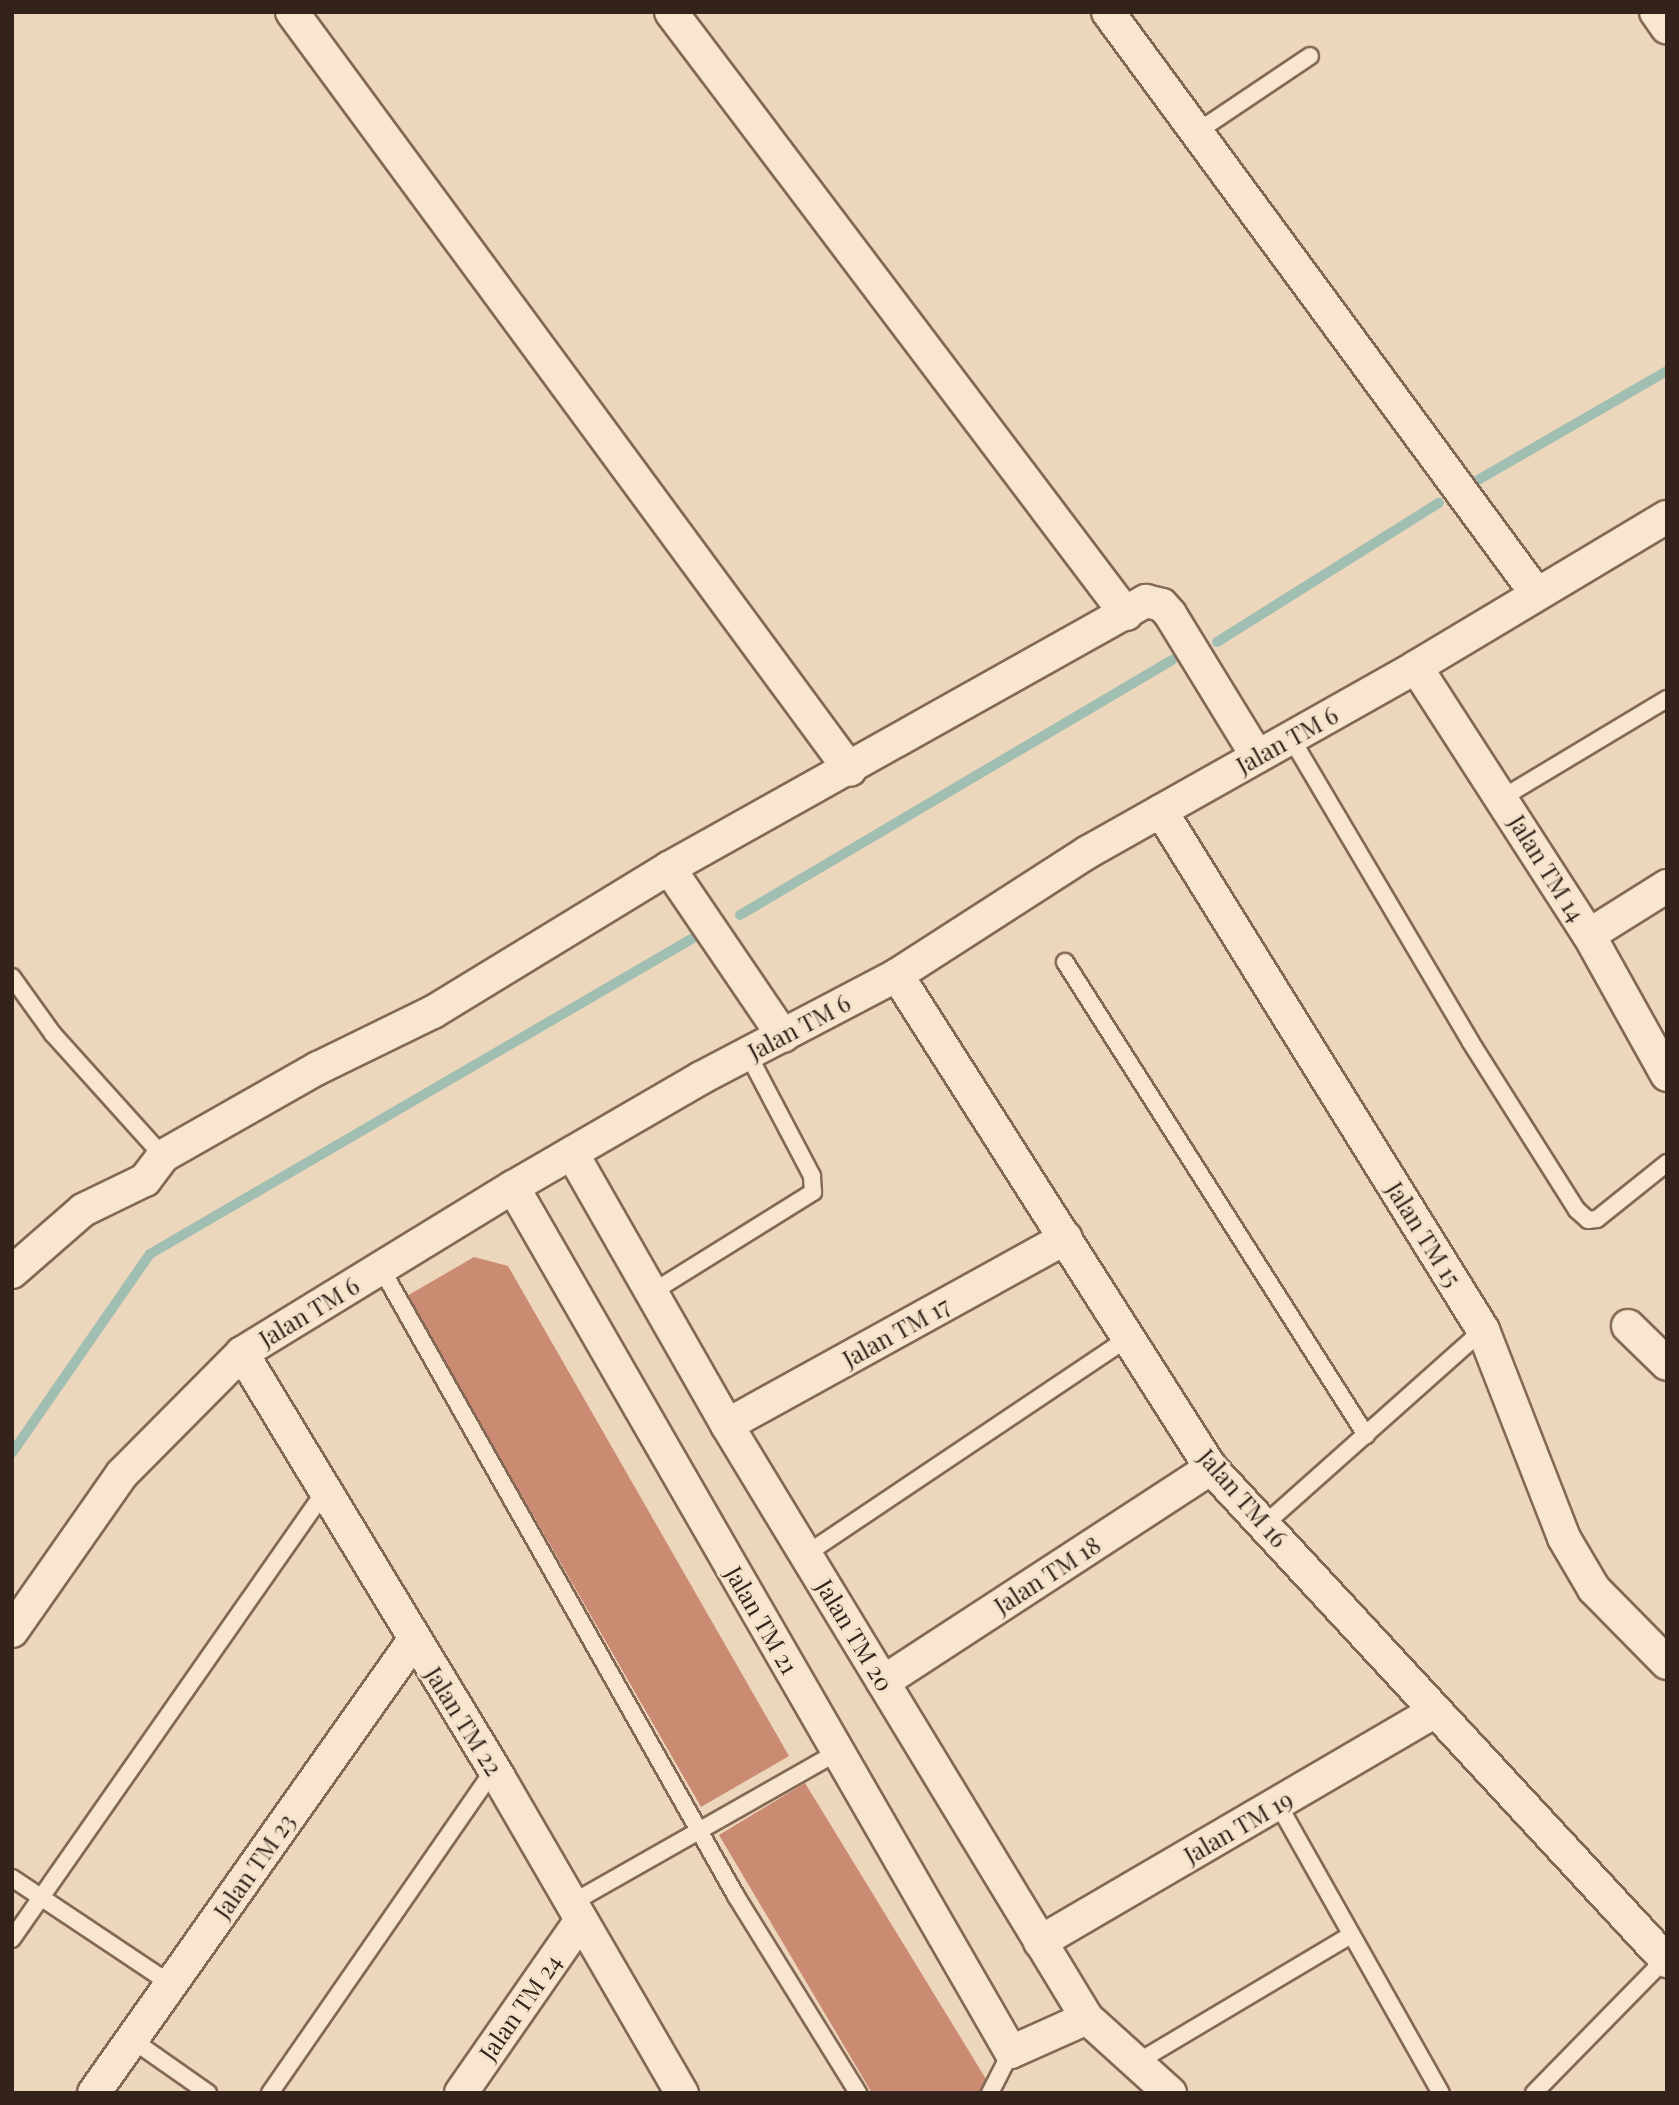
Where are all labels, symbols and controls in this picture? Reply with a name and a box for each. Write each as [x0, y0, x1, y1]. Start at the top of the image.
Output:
street label: Jalan TM 6 [1231, 700, 1343, 780]
street label: Jalan TM 14 [1503, 809, 1591, 927]
street label: Jalan TM 6 [743, 988, 855, 1066]
street label: Jalan TM 15 [1380, 1176, 1468, 1292]
street label: Jalan TM 6 [253, 1271, 365, 1353]
street label: Jalan TM 17 [837, 1291, 955, 1373]
street label: Jalan TM 16 [1192, 1443, 1294, 1553]
street label: Jalan TM 18 [988, 1530, 1106, 1620]
street label: Jalan TM 21 [719, 1561, 805, 1679]
street label: Jalan TM 20 [810, 1574, 900, 1696]
street label: Jalan TM 22 [419, 1661, 509, 1781]
street label: Jalan TM 19 [1178, 1784, 1298, 1870]
street label: Jalan TM 23 [207, 1808, 301, 1924]
street label: Jalan TM 24 [473, 1948, 567, 2066]

